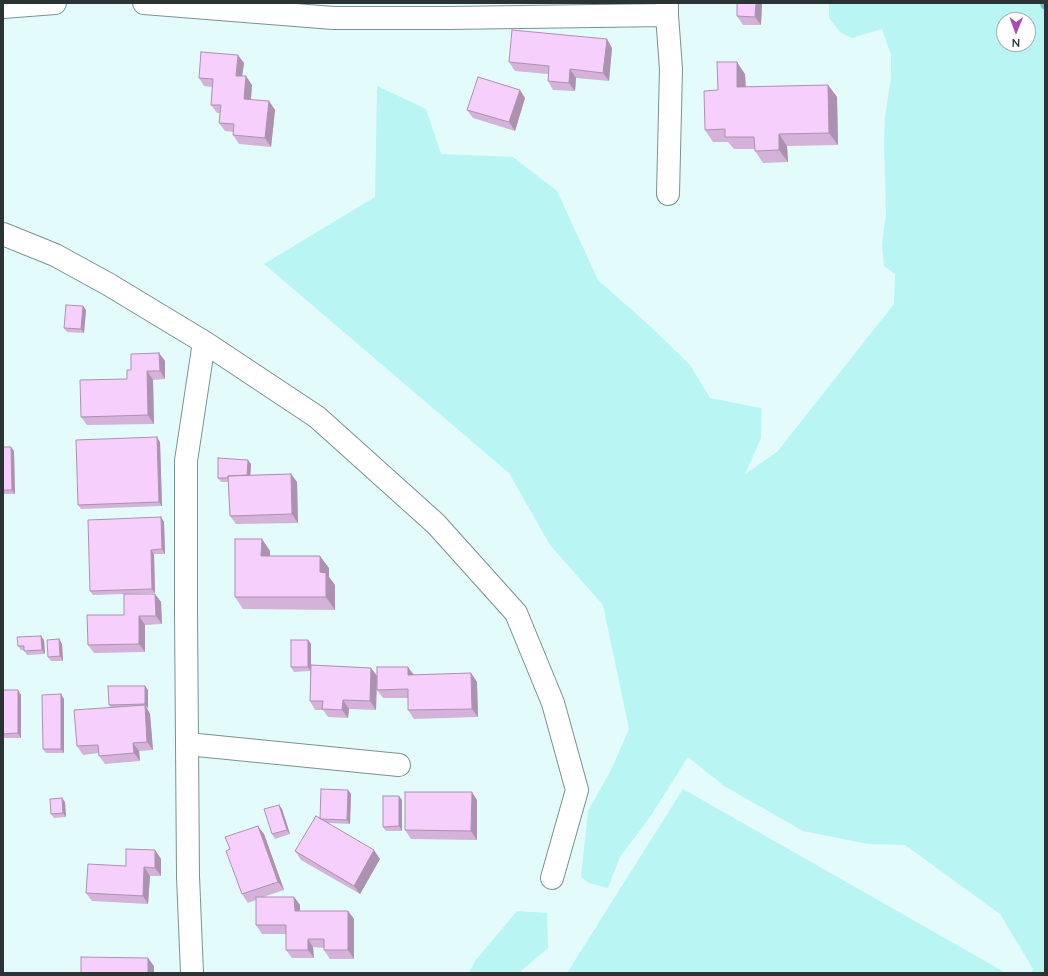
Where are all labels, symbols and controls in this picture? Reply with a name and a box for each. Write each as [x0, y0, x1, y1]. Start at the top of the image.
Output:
north arrow [996, 12, 1036, 52]
text: N [1011, 37, 1020, 50]

